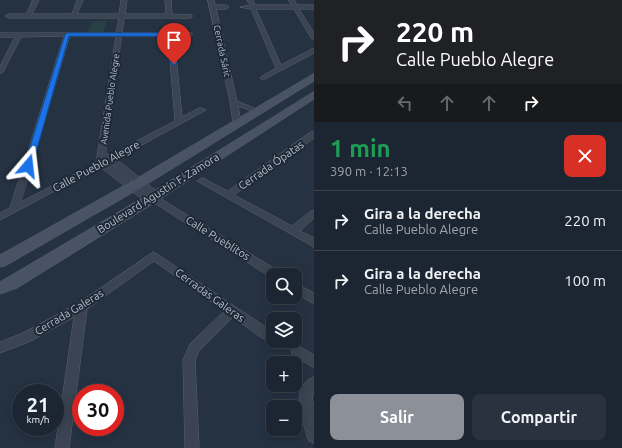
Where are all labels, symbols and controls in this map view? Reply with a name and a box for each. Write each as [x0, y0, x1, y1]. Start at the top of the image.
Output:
icon: right [330, 16, 382, 68]
text: 220 m [396, 16, 474, 47]
pin [157, 23, 191, 64]
street label: Cerrada Sáric [212, 24, 232, 78]
icon: arrive [163, 29, 185, 51]
text: Calle Pueblo Alegre [396, 49, 554, 69]
street label: Avenida Pueblo Alegre [99, 53, 121, 145]
icon: left [394, 92, 416, 114]
icon: ahead [436, 92, 458, 114]
icon: ahead [478, 92, 500, 114]
icon: right [520, 92, 542, 114]
text: 1 min [330, 135, 391, 162]
button: close [564, 135, 606, 177]
street label: Cerrada Ópatas [236, 137, 306, 192]
street label: Calle Pueblo Alegre [51, 138, 141, 194]
position arrow [7, 145, 49, 187]
street label: Boulevard Agustín F. Zamora [95, 151, 221, 235]
text: 390 m · 12:13 [330, 164, 408, 178]
text: Gira a la derecha [364, 205, 481, 222]
icon: right [330, 210, 352, 232]
text: 220 m [564, 212, 606, 229]
street label: Calle Pueblitos [184, 214, 252, 263]
text: Calle Pueblo Alegre [364, 222, 478, 236]
text: Gira a la derecha [364, 265, 481, 282]
street label: Cerradas Galeras [173, 266, 247, 324]
map controls [266, 268, 302, 436]
button: search [266, 268, 302, 304]
icon: right [330, 270, 352, 292]
text: 100 m [564, 272, 606, 289]
text: Calle Pueblo Alegre [364, 282, 478, 296]
street label: Cerrada Galeras [33, 287, 106, 337]
button: layers [266, 312, 302, 348]
button: + [266, 356, 302, 392]
speed limit sign: 30 [72, 384, 124, 436]
text: 21 [27, 393, 49, 416]
button: Salir [330, 394, 464, 440]
button: Compartir [472, 394, 606, 440]
button: − [266, 400, 302, 436]
text: km/h [26, 414, 50, 425]

